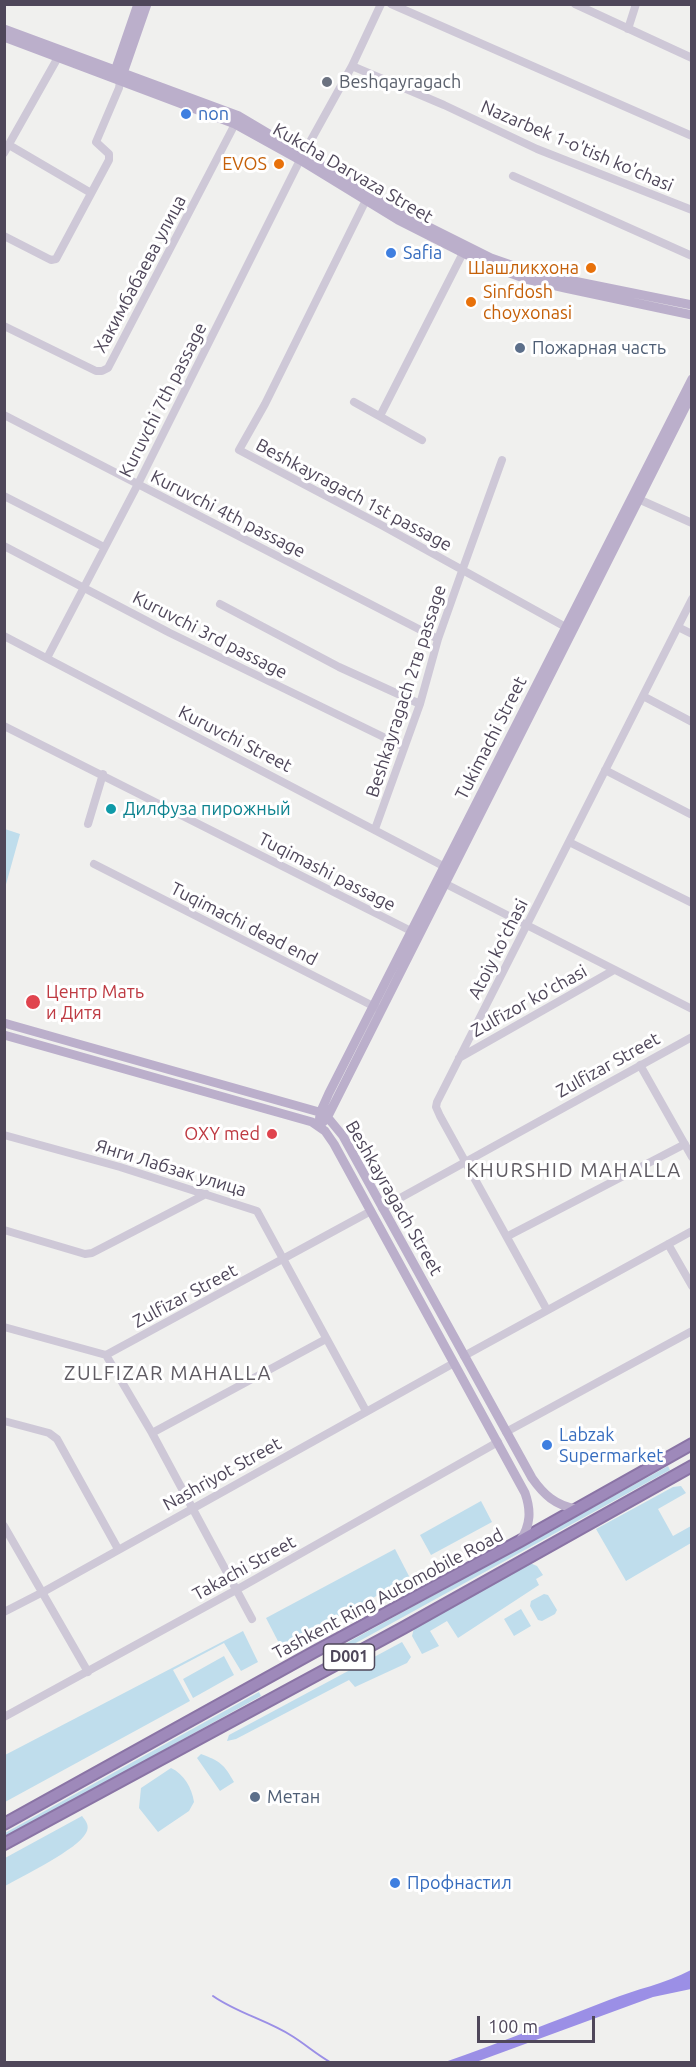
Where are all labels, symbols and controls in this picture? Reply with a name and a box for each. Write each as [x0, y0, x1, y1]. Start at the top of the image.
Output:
place label: Beshqayragach [339, 71, 461, 93]
marker: Beshqayragach [320, 75, 334, 89]
street label: Nazarbek 1-o'tish ko'chasi [478, 96, 676, 196]
place label: non [198, 103, 229, 125]
marker: non [179, 107, 193, 121]
street label: Kukcha Darvaza Street [269, 118, 437, 228]
place label: EVOS [222, 153, 267, 175]
marker: EVOS [272, 157, 286, 171]
street label: Хакимбабаева улица [89, 191, 191, 357]
place label: Safia [403, 242, 442, 264]
marker: Safia [384, 246, 398, 260]
place label: Шашликхона [468, 257, 579, 279]
marker: Шашликхона [584, 261, 598, 275]
place label: Sinfdosh choyxonasi [483, 281, 572, 324]
marker: Sinfdosh choyxonasi [464, 295, 478, 309]
street label: Kuruvchi 7th passage [115, 319, 211, 481]
place label: Пожарная часть [532, 337, 666, 359]
marker: Пожарная часть [513, 341, 527, 355]
street label: Beshkayragach 1st passage [252, 434, 456, 556]
street label: Kuruvchi 4th passage [147, 466, 309, 562]
street label: Beshkayragach 2тв passage [361, 582, 451, 800]
street label: Kuruvchi 3rd passage [129, 587, 291, 683]
street label: Tukimachi Street [451, 673, 531, 803]
street label: Kuruvchi Street [175, 701, 295, 777]
place label: Дилфуза пирожный [123, 798, 291, 820]
marker: Дилфуза пирожный [104, 802, 118, 816]
street label: Tuqimashi passage [255, 828, 399, 916]
street label: Tuqimachi dead end [167, 878, 321, 970]
street label: Atoiy koʻchasi [463, 895, 533, 1003]
street label: Zulfizor ko'chasi [467, 960, 591, 1042]
place label: Центр Мать и Дитя [46, 981, 144, 1024]
marker: Центр Мать и Дитя [24, 993, 42, 1011]
street label: Zulfizar Street [552, 1028, 664, 1102]
street label: Beshkayragach Street [341, 1117, 447, 1279]
place label: OXY med [184, 1123, 260, 1145]
marker: OXY med [265, 1127, 279, 1141]
street label: Янги Лабзак улица [93, 1135, 249, 1201]
district label: KHURSHID MAHALLA [466, 1158, 682, 1182]
street label: Zulfizar Street [129, 1259, 241, 1333]
district label: ZULFIZAR MAHALLA [64, 1361, 272, 1385]
place label: Labzak Supermarket [559, 1424, 663, 1466]
street label: Nashriyot Street [159, 1433, 285, 1515]
marker: Labzak Supermarket [540, 1438, 554, 1452]
street label: Tashkent Ring Automobile Road [269, 1524, 507, 1664]
street label: Takachi Street [189, 1531, 299, 1605]
road number: D001 [324, 1644, 374, 1670]
place label: Метан [267, 1786, 320, 1808]
marker: Метан [248, 1790, 262, 1804]
place label: Профнастил [407, 1872, 512, 1894]
marker: Профнастил [388, 1876, 402, 1890]
scale bar [480, 2004, 598, 2042]
text: 100 m [488, 2016, 538, 2036]

